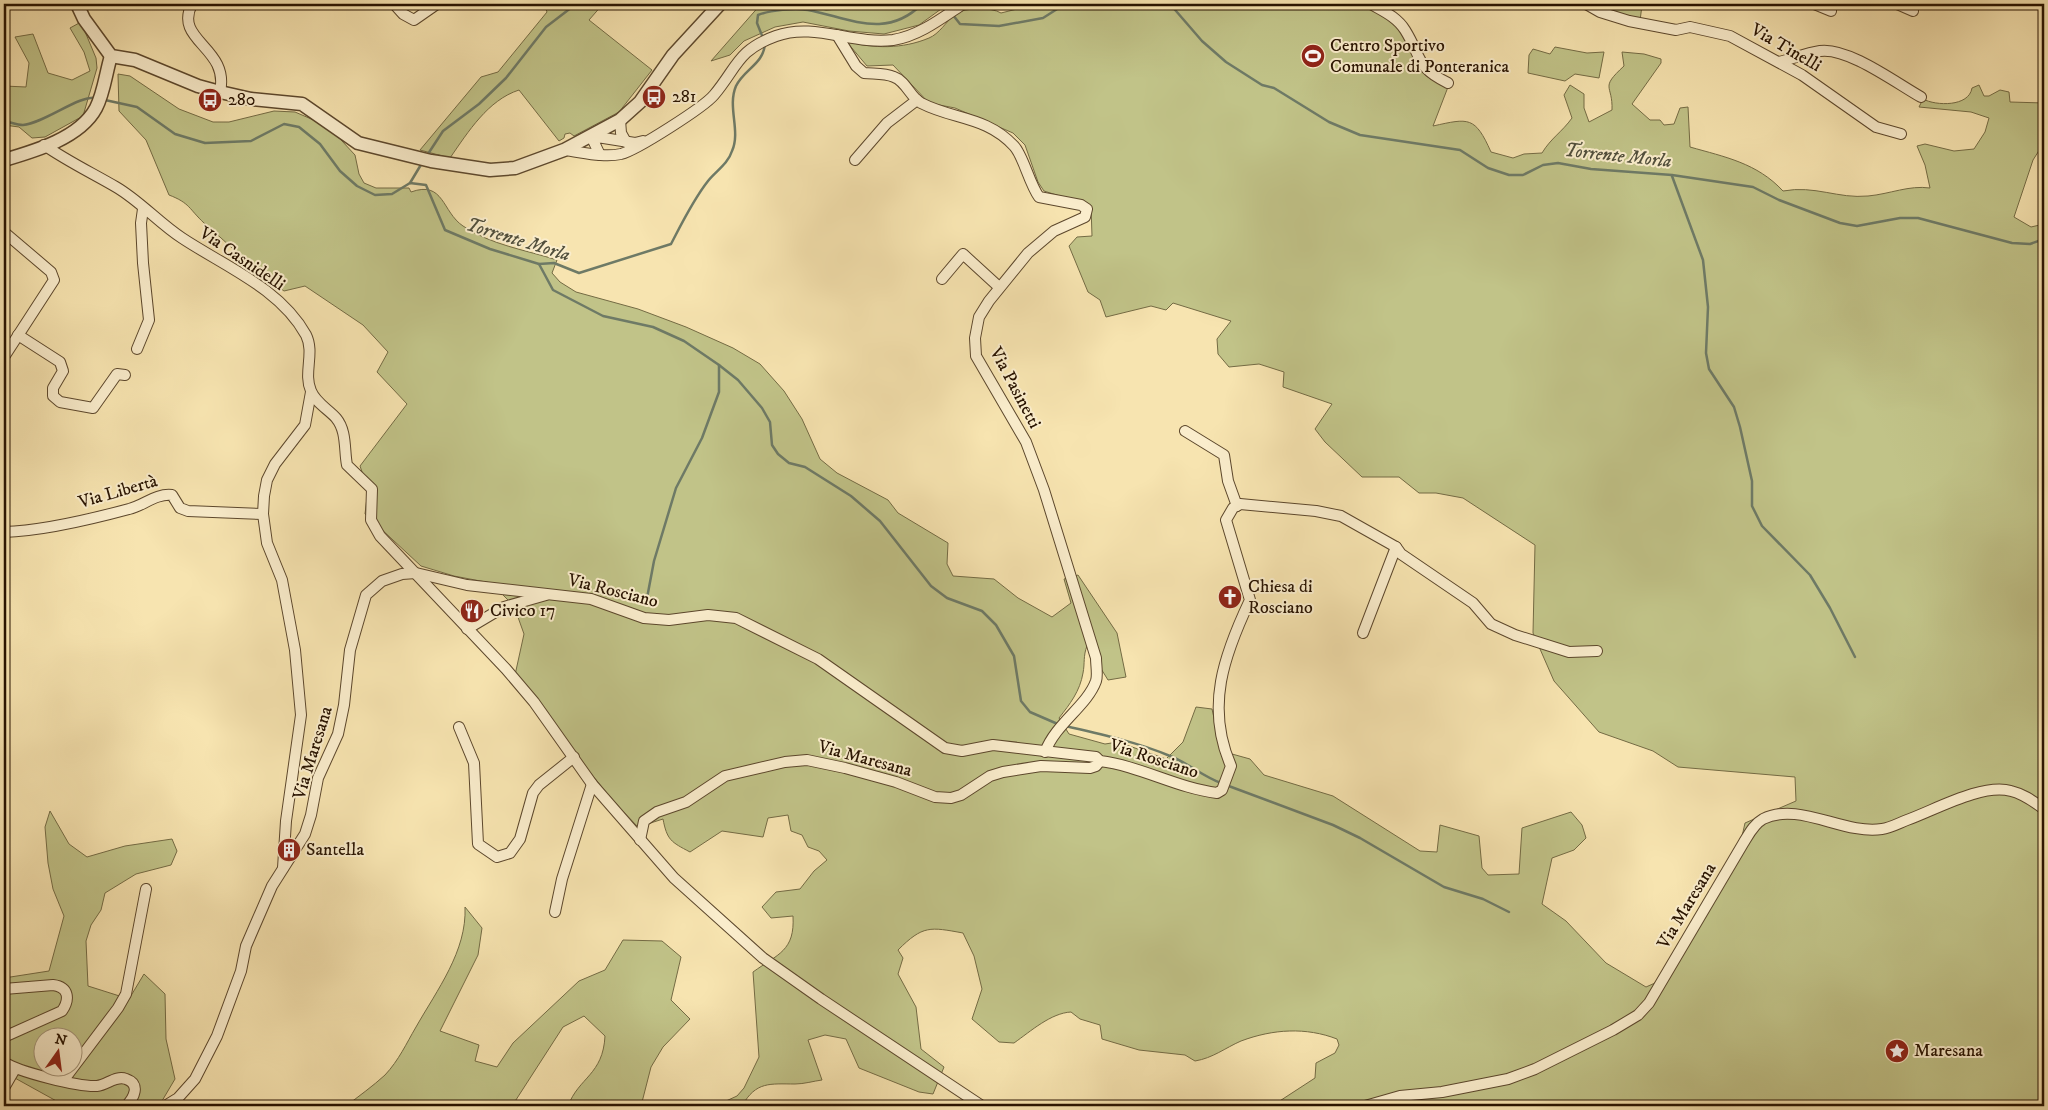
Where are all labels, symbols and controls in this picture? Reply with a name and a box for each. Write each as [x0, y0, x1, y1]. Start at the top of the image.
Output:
street label: Via Tinelli [1746, 19, 1825, 77]
place label: Centro Sportivo Comunale di Ponteranica [1330, 35, 1510, 78]
sports icon: Centro Sportivo Comunale di Ponteranica [1300, 43, 1326, 69]
bus stop icon: 281 [641, 84, 667, 110]
place label: 281 [672, 86, 696, 108]
bus stop icon: 280 [197, 87, 223, 113]
place label: 280 [228, 89, 256, 111]
water label: Torrente Morla [1563, 139, 1673, 173]
water label: Torrente Morla [463, 213, 573, 267]
street label: Via Casnidelli [194, 222, 289, 296]
street label: Via Pasinetti [984, 343, 1046, 433]
street label: Via Libertà [75, 470, 160, 514]
street label: Via Rosciano [565, 569, 661, 613]
place label: Chiesa di Rosciano [1248, 576, 1313, 619]
church icon: Chiesa di Rosciano [1217, 584, 1243, 610]
restaurant icon: Civico 17 [459, 598, 485, 624]
place label: Civico 17 [490, 600, 556, 622]
street label: Via Maresana [288, 703, 338, 803]
street label: Via Rosciano [1106, 734, 1201, 784]
street label: Via Maresana [815, 736, 915, 782]
building icon: Santella [276, 837, 302, 863]
place label: Santella [306, 839, 364, 861]
street label: Via Maresana [1652, 859, 1721, 954]
north arrow [32, 1028, 82, 1078]
text: N [53, 1030, 69, 1051]
place icon: Maresana [1884, 1038, 1910, 1064]
place label: Maresana [1914, 1040, 1983, 1062]

